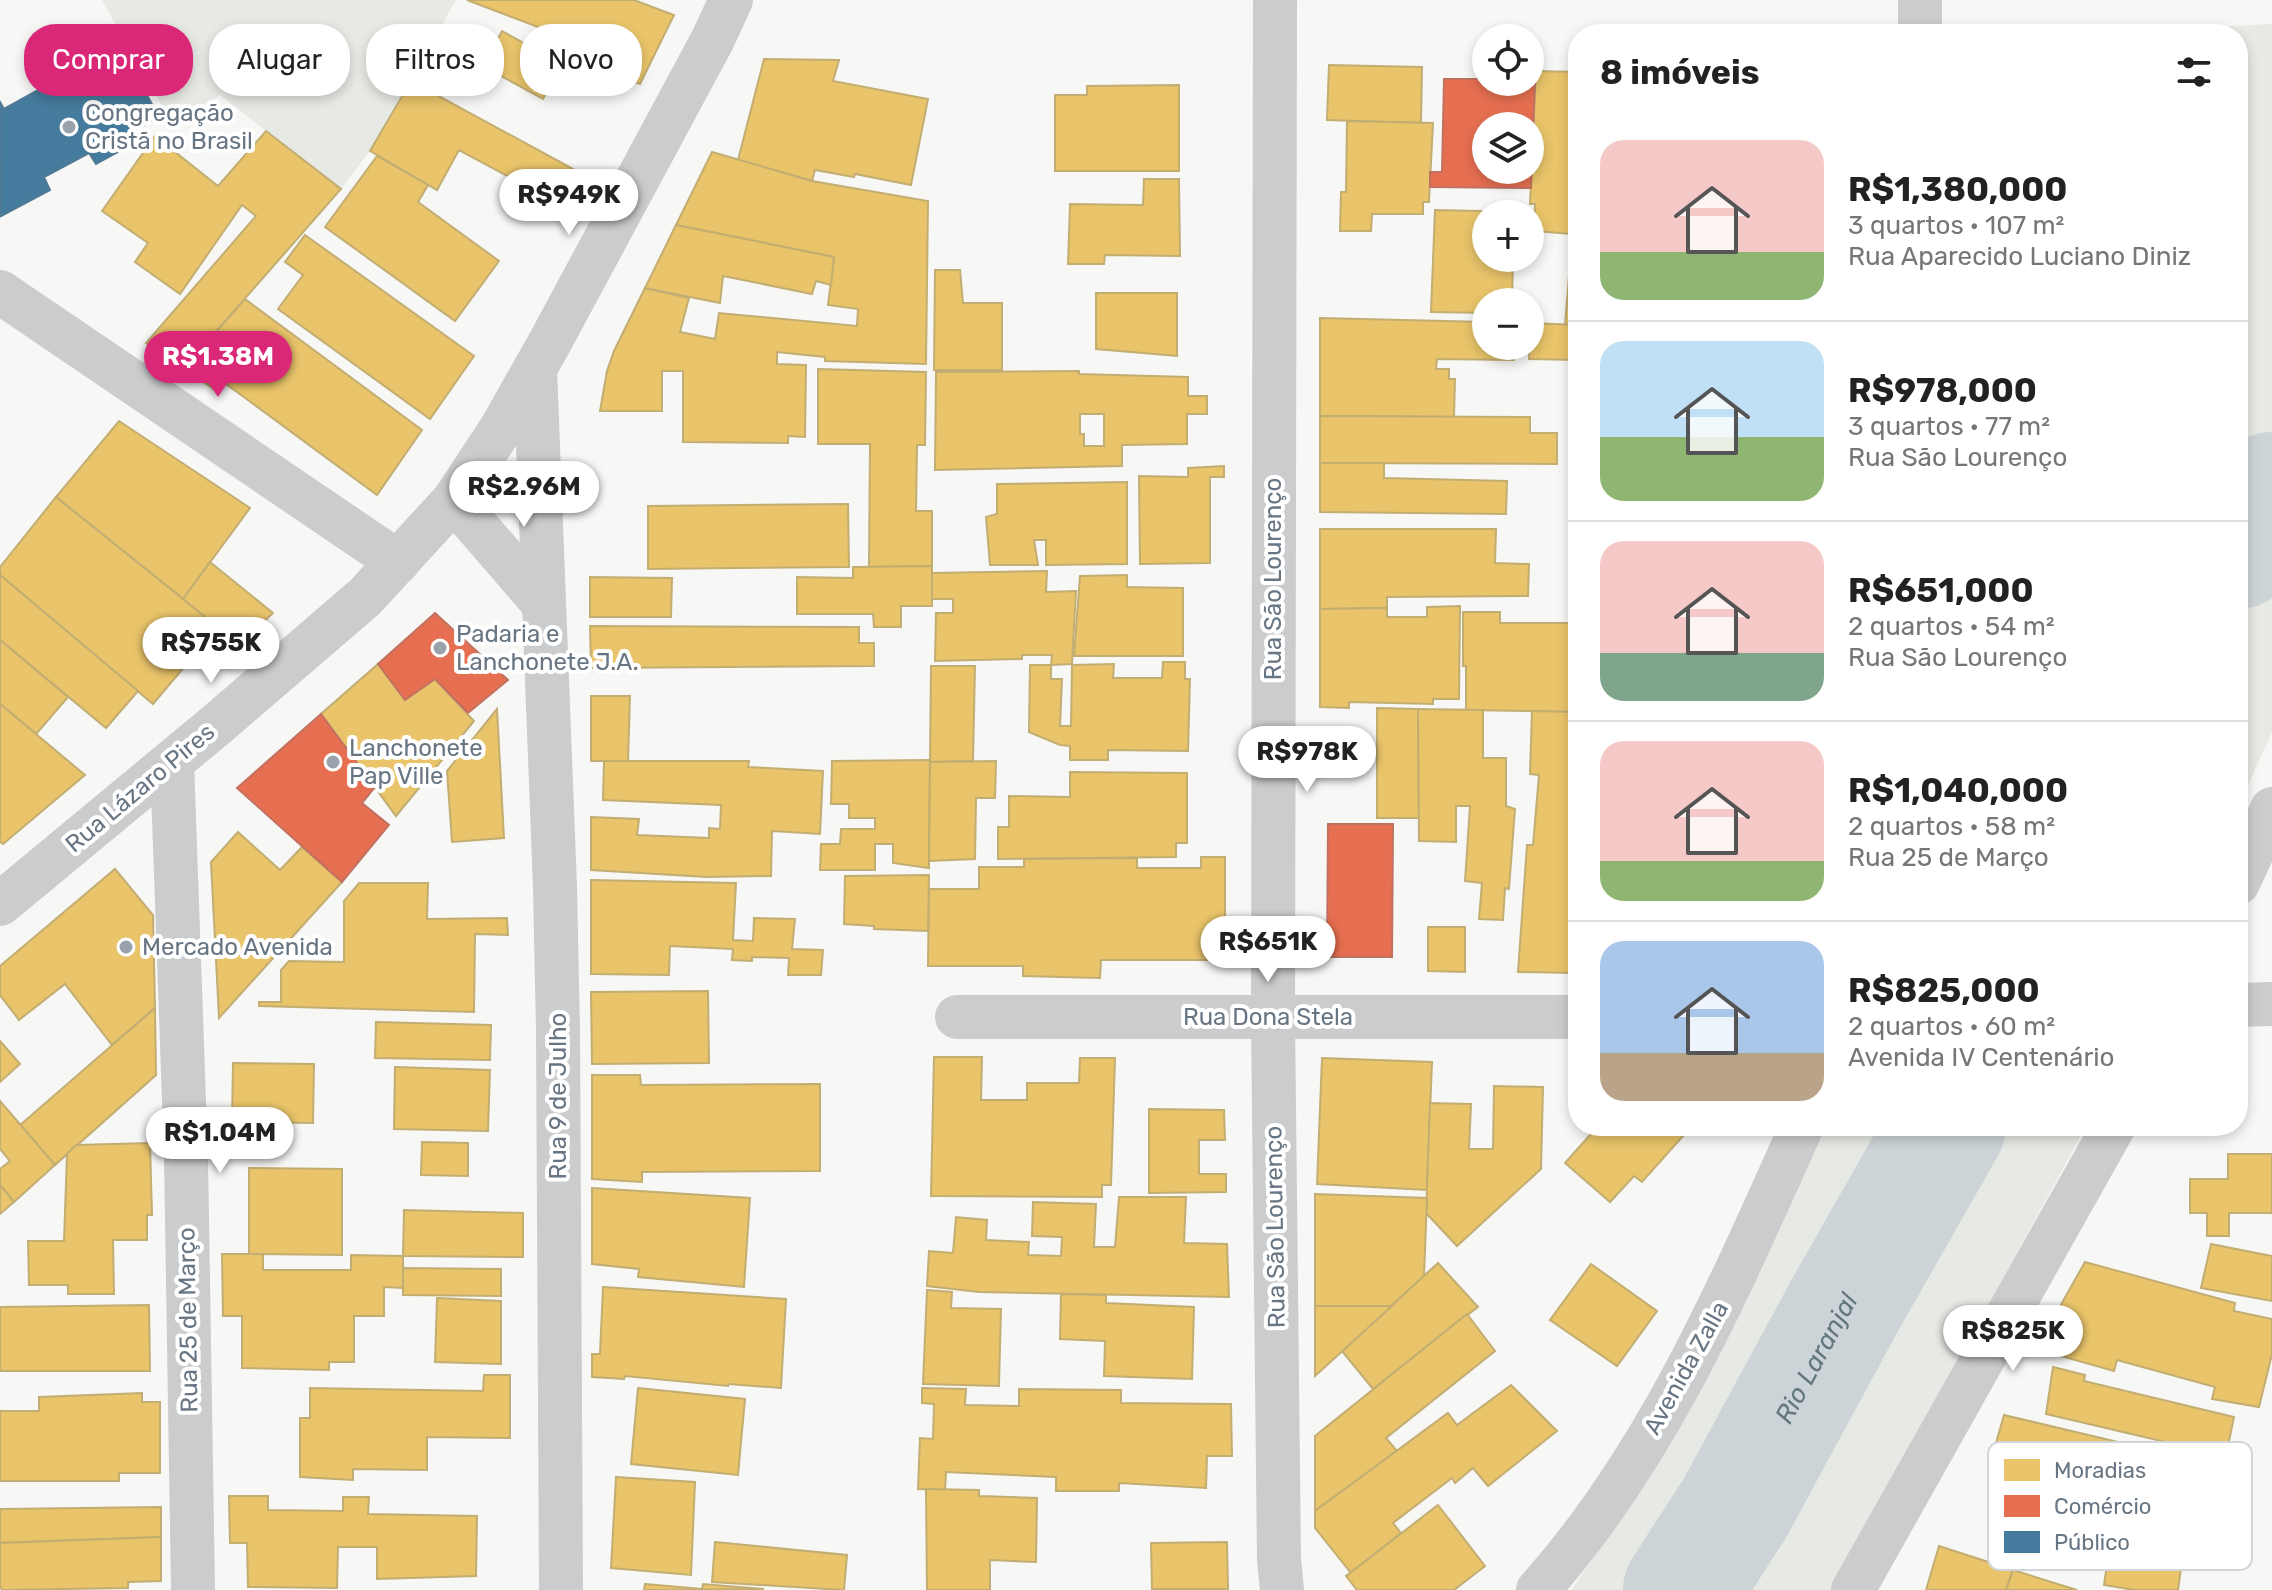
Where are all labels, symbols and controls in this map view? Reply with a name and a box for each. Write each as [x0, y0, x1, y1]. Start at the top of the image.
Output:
chip: Comprar [24, 24, 193, 96]
chip: Alugar [209, 24, 350, 96]
chip: Filtros [366, 24, 504, 96]
chip: Novo [520, 24, 642, 96]
map controls [1472, 24, 1544, 360]
button: locate [1472, 24, 1544, 96]
icon: filters [2172, 50, 2216, 94]
text: 8 imóveis [1600, 52, 1760, 93]
place label: Congregação Cristã no Brasil [85, 99, 253, 155]
button: layers [1472, 112, 1544, 184]
marker: Congregação Cristã no Brasil [60, 118, 78, 136]
pin: R$949K [504, 169, 634, 237]
text: R$1,380,000 [1848, 169, 2067, 210]
icon: home [1664, 172, 1760, 268]
text: R$949K [517, 179, 621, 210]
button: + [1472, 200, 1544, 272]
text: 3 quartos · 107 m² [1848, 210, 2064, 241]
text: Rua Aparecido Luciano Diniz [1848, 241, 2191, 272]
button: − [1472, 288, 1544, 360]
pin: R$1.38M [144, 331, 292, 399]
text: R$1.38M [162, 341, 274, 372]
text: R$978,000 [1848, 370, 2037, 411]
icon: home [1664, 373, 1760, 469]
text: 3 quartos · 77 m² [1848, 411, 2050, 442]
text: Rua São Lourenço [1848, 442, 2067, 473]
pin: R$2.96M [450, 461, 598, 529]
text: R$2.96M [467, 471, 581, 502]
street label: Rua São Lourenço [1259, 478, 1287, 680]
text: R$651,000 [1848, 570, 2034, 611]
icon: home [1664, 573, 1760, 669]
text: 2 quartos · 54 m² [1848, 611, 2055, 642]
pin: R$755K [146, 617, 276, 685]
place label: Padaria e Lanchonete J.A. [456, 620, 638, 676]
text: R$755K [160, 627, 262, 658]
marker: Padaria e Lanchonete J.A. [431, 639, 449, 657]
text: Rua São Lourenço [1848, 642, 2067, 673]
street label: Rua Lázaro Pires [60, 718, 220, 858]
pin: R$978K [1242, 726, 1372, 794]
place label: Lanchonete Pap Ville [349, 734, 483, 790]
text: R$978K [1256, 736, 1358, 767]
marker: Lanchonete Pap Ville [324, 753, 342, 771]
text: R$1,040,000 [1848, 770, 2068, 811]
icon: home [1664, 773, 1760, 869]
text: 2 quartos · 58 m² [1848, 811, 2055, 842]
text: Rua 25 de Março [1848, 842, 2049, 873]
pin: R$651K [1203, 916, 1333, 984]
text: R$651K [1218, 926, 1318, 957]
place label: Mercado Avenida [142, 933, 333, 961]
marker: Mercado Avenida [117, 938, 135, 956]
text: R$825,000 [1848, 970, 2040, 1011]
icon: home [1664, 973, 1760, 1069]
street label: Rua Dona Stela [1183, 1003, 1353, 1031]
text: 2 quartos · 60 m² [1848, 1011, 2055, 1042]
street label: Rua 9 de Julho [544, 1013, 572, 1179]
text: Avenida IV Centenário [1848, 1042, 2115, 1073]
pin: R$1.04M [146, 1107, 294, 1175]
text: R$1.04M [164, 1117, 276, 1148]
street label: Rua São Lourenço [1259, 1126, 1291, 1328]
street label: Rua 25 de Março [172, 1227, 204, 1413]
water label: Rio Laranjal [1768, 1287, 1864, 1429]
street label: Avenida Zalla [1638, 1297, 1734, 1439]
pin: R$825K [1948, 1305, 2078, 1373]
text: R$825K [1961, 1315, 2065, 1346]
legend [1988, 1442, 2252, 1570]
text: Moradias [2054, 1457, 2146, 1484]
text: Comércio [2054, 1493, 2151, 1520]
text: Público [2054, 1529, 2130, 1556]

